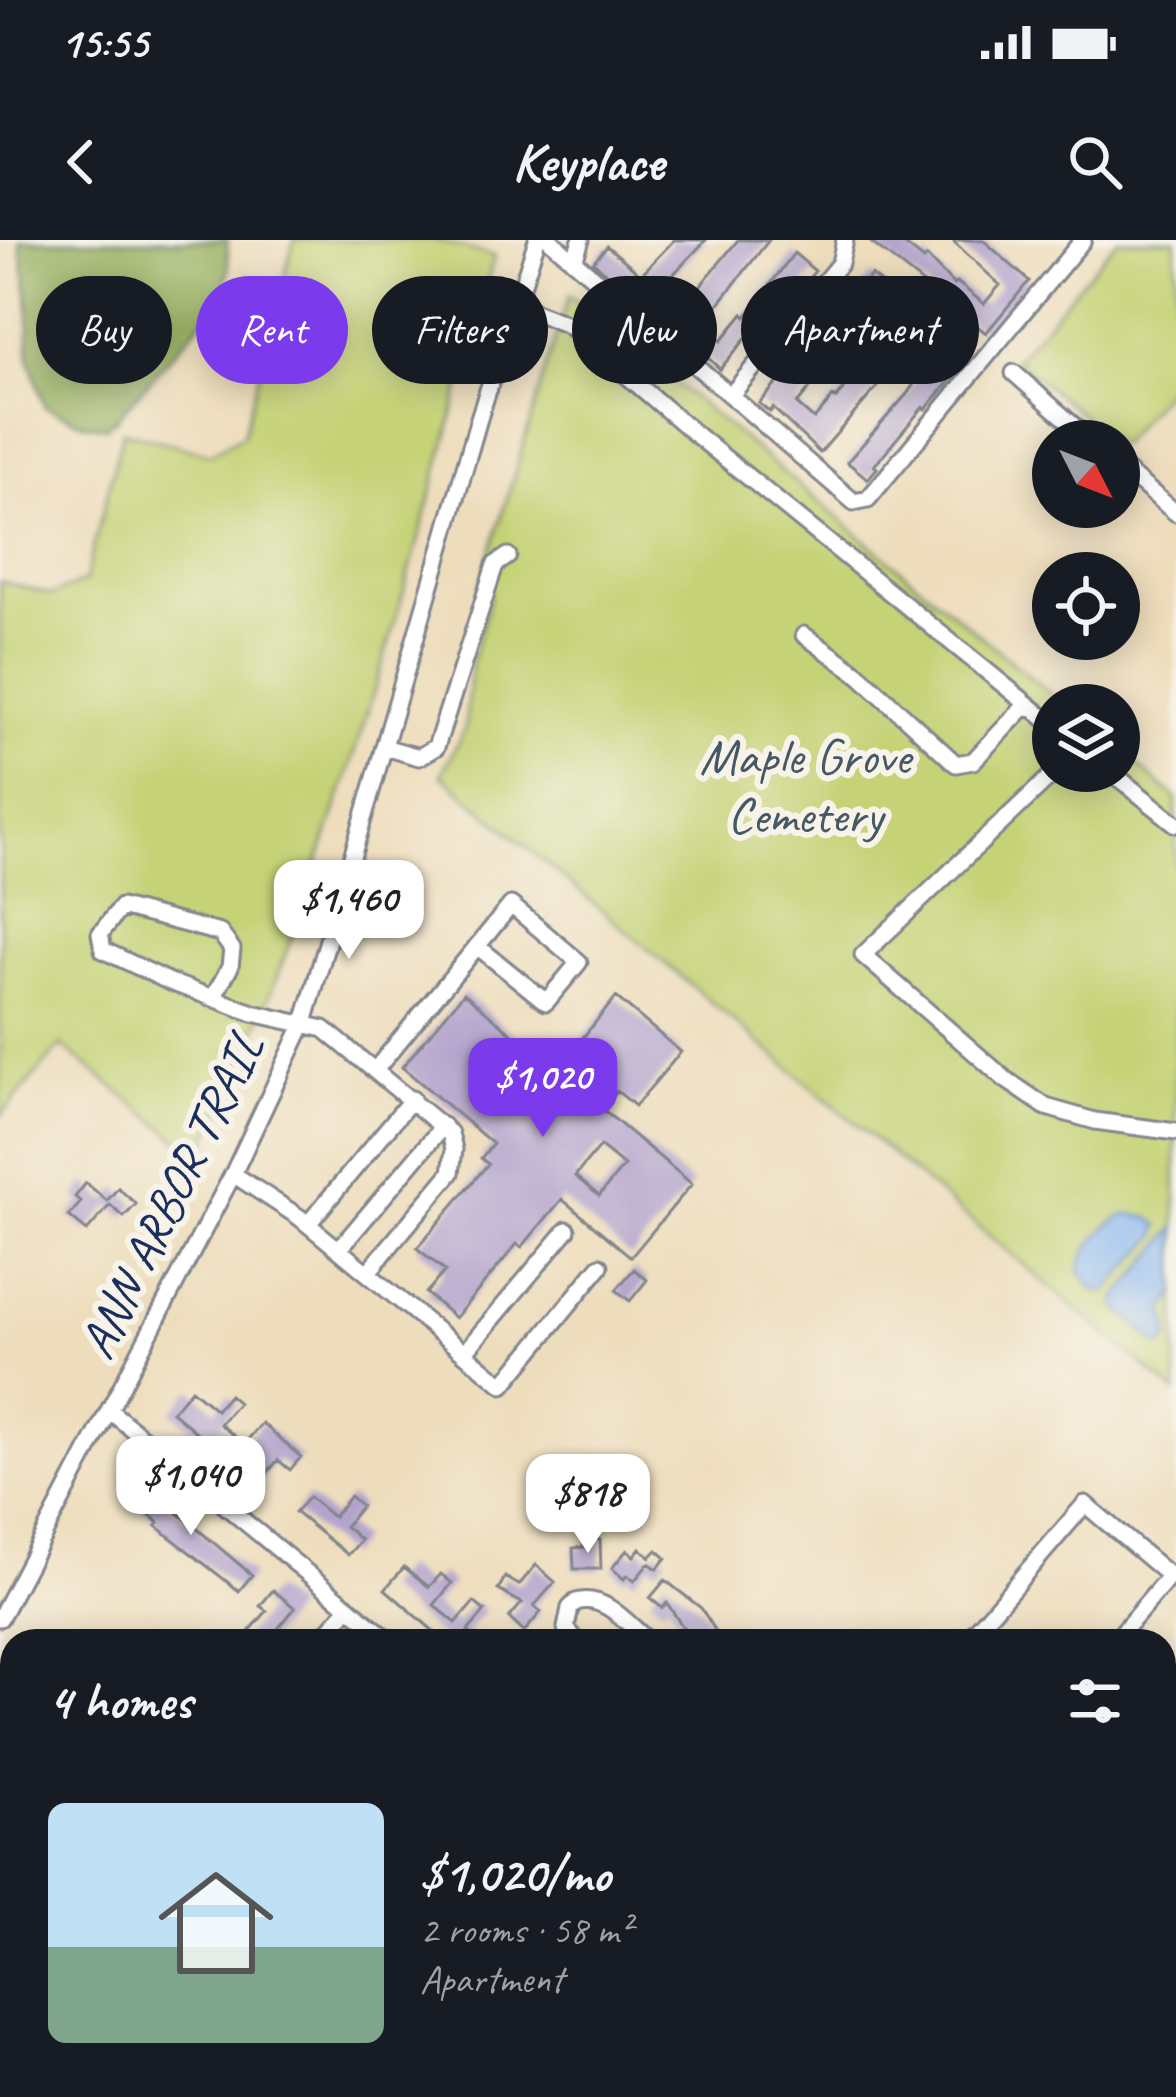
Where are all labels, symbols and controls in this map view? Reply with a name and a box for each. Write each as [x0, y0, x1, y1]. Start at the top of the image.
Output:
text: 15:55 [60, 14, 148, 71]
text: Keyplace [512, 128, 664, 196]
icon: back [48, 129, 114, 195]
icon: search [1062, 129, 1128, 195]
chip: Buy [36, 276, 172, 384]
chip: Rent [196, 276, 348, 384]
chip: Filters [372, 276, 548, 384]
chip: New [572, 276, 717, 384]
chip: Apartment [741, 276, 979, 384]
north arrow [1032, 420, 1140, 528]
map controls [1032, 420, 1140, 792]
button: locate [1032, 552, 1140, 660]
button: layers [1032, 684, 1140, 792]
park label: Maple Grove Cemetery [699, 724, 914, 847]
pin: $1,460 [251, 860, 447, 962]
text: $1,460 [301, 874, 397, 923]
street label: ANN ARBOR TRAIL [64, 1021, 278, 1369]
pin: $1,020 [445, 1038, 641, 1140]
text: $1,020 [495, 1052, 591, 1101]
pin: $1,040 [93, 1436, 289, 1538]
text: $1,040 [143, 1450, 239, 1499]
pin: $818 [517, 1454, 659, 1556]
text: $818 [553, 1468, 623, 1517]
icon: filters [1062, 1668, 1128, 1734]
text: 4 homes [48, 1669, 192, 1733]
text: $1,020/mo [420, 1842, 610, 1906]
icon: home [144, 1851, 288, 1995]
text: 2 rooms · 58 m² [420, 1906, 631, 1955]
text: Apartment [420, 1955, 563, 2004]

